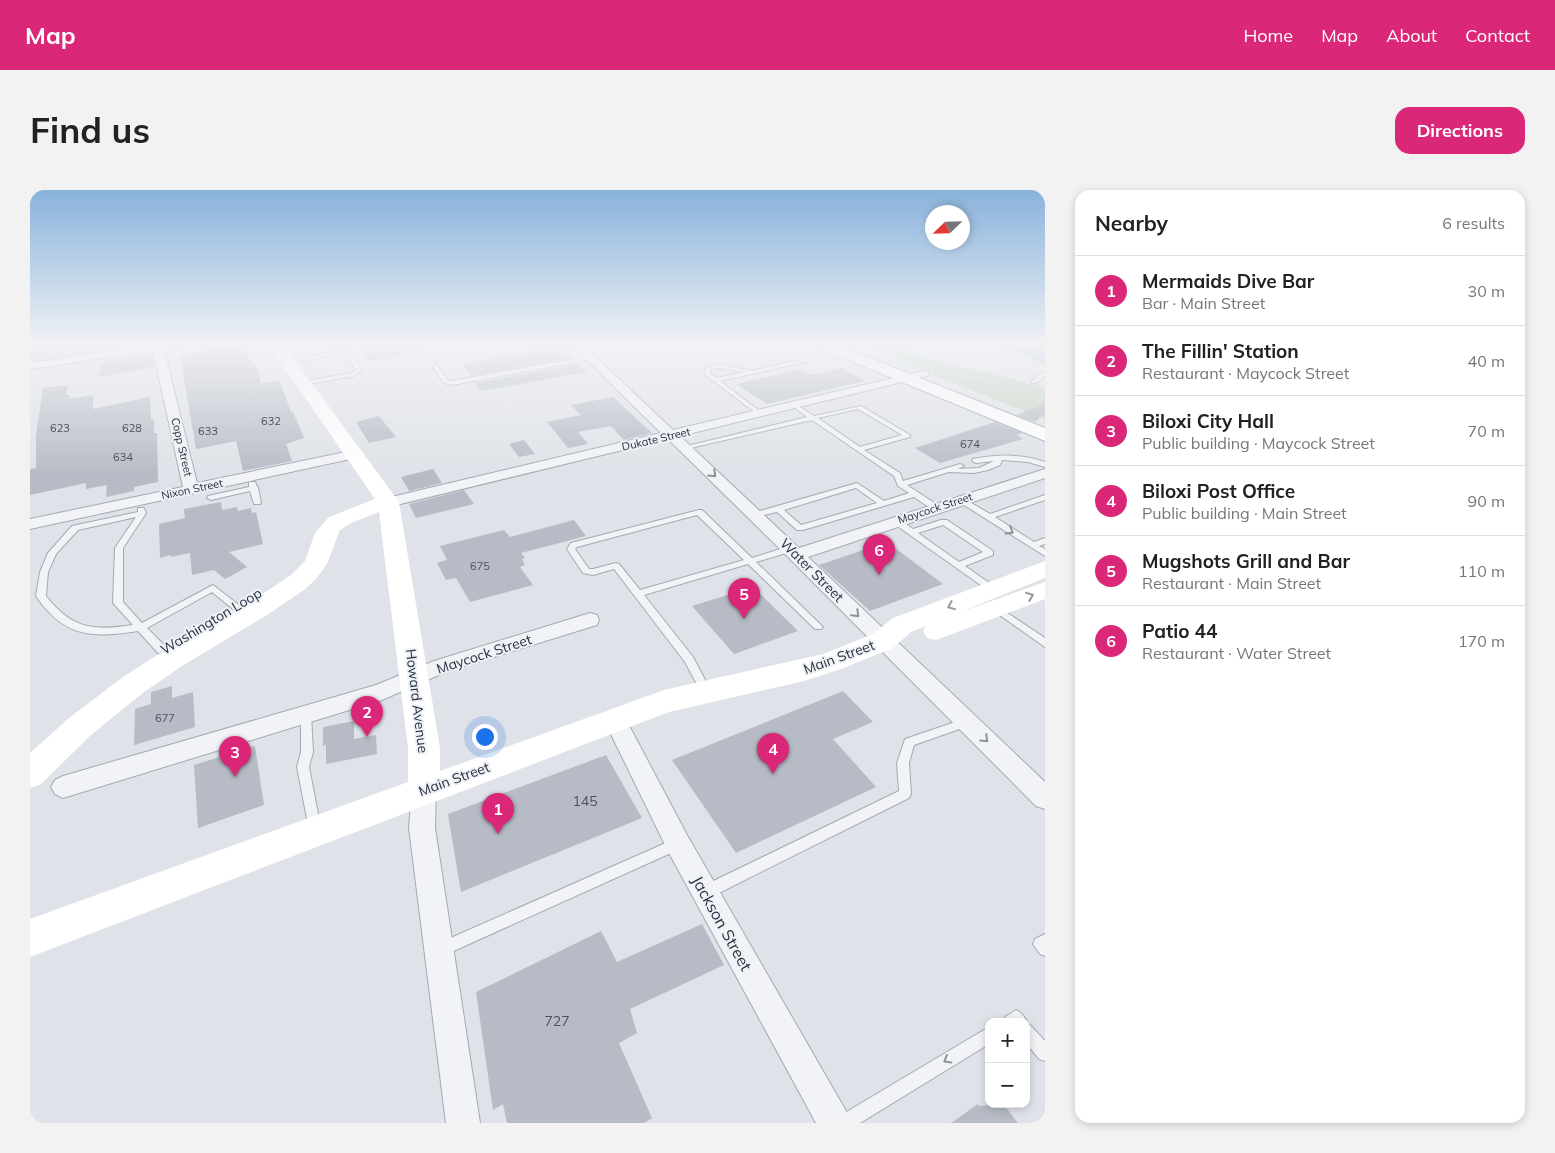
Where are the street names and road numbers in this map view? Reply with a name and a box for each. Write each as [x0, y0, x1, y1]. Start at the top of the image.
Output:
street label: Copp Street [168, 416, 196, 478]
street label: Dukate Street [620, 424, 692, 454]
street label: Nixon Street [160, 476, 224, 502]
street label: Maycock Street [896, 489, 974, 527]
street label: Water Street [776, 534, 848, 606]
street label: Washington Loop [157, 584, 265, 658]
street label: Maycock Street [434, 630, 534, 678]
street label: Main Street [801, 636, 877, 678]
street label: Howard Avenue [402, 648, 432, 754]
street label: Main Street [416, 758, 492, 800]
street label: Jackson Street [688, 872, 757, 974]

